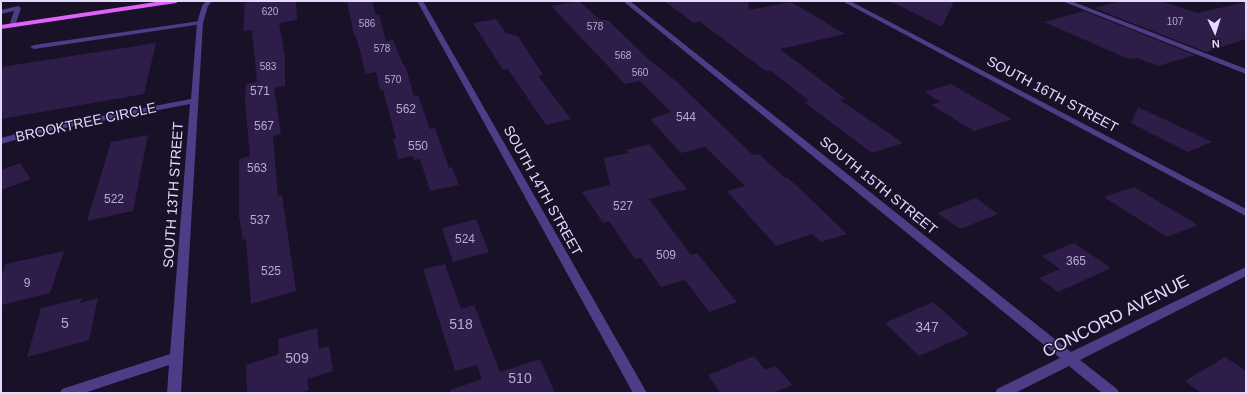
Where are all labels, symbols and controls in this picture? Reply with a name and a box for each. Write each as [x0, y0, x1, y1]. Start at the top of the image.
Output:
house number: 620 [262, 6, 278, 18]
north arrow [1195, 12, 1235, 52]
house number: 107 [1167, 16, 1183, 28]
house number: 586 [359, 18, 375, 30]
house number: 578 [587, 21, 603, 33]
text: N [1211, 38, 1220, 50]
house number: 578 [374, 43, 390, 55]
house number: 568 [615, 50, 631, 62]
street label: SOUTH 16TH STREET [983, 53, 1121, 137]
house number: 583 [260, 61, 276, 73]
house number: 560 [632, 67, 648, 79]
house number: 570 [385, 74, 401, 86]
house number: 571 [250, 85, 270, 99]
street label: BROOKTREE CIRCLE [14, 100, 158, 146]
house number: 562 [396, 103, 416, 117]
house number: 544 [676, 111, 696, 125]
house number: 567 [254, 120, 274, 134]
street label: SOUTH 13TH STREET [161, 121, 187, 269]
street label: SOUTH 14TH STREET [499, 123, 585, 259]
street label: SOUTH 15TH STREET [816, 133, 940, 239]
house number: 550 [408, 140, 428, 154]
house number: 563 [247, 162, 267, 176]
house number: 522 [104, 193, 124, 207]
house number: 527 [613, 200, 633, 214]
house number: 537 [250, 214, 270, 228]
house number: 524 [455, 233, 475, 247]
house number: 509 [656, 249, 676, 263]
house number: 365 [1066, 255, 1086, 269]
house number: 525 [261, 265, 281, 279]
street label: CONCORD AVENUE [1040, 271, 1192, 363]
house number: 9 [24, 277, 30, 291]
house number: 5 [61, 316, 69, 332]
house number: 518 [449, 317, 473, 333]
house number: 347 [915, 320, 939, 336]
house number: 509 [285, 351, 309, 367]
house number: 510 [508, 371, 532, 387]

